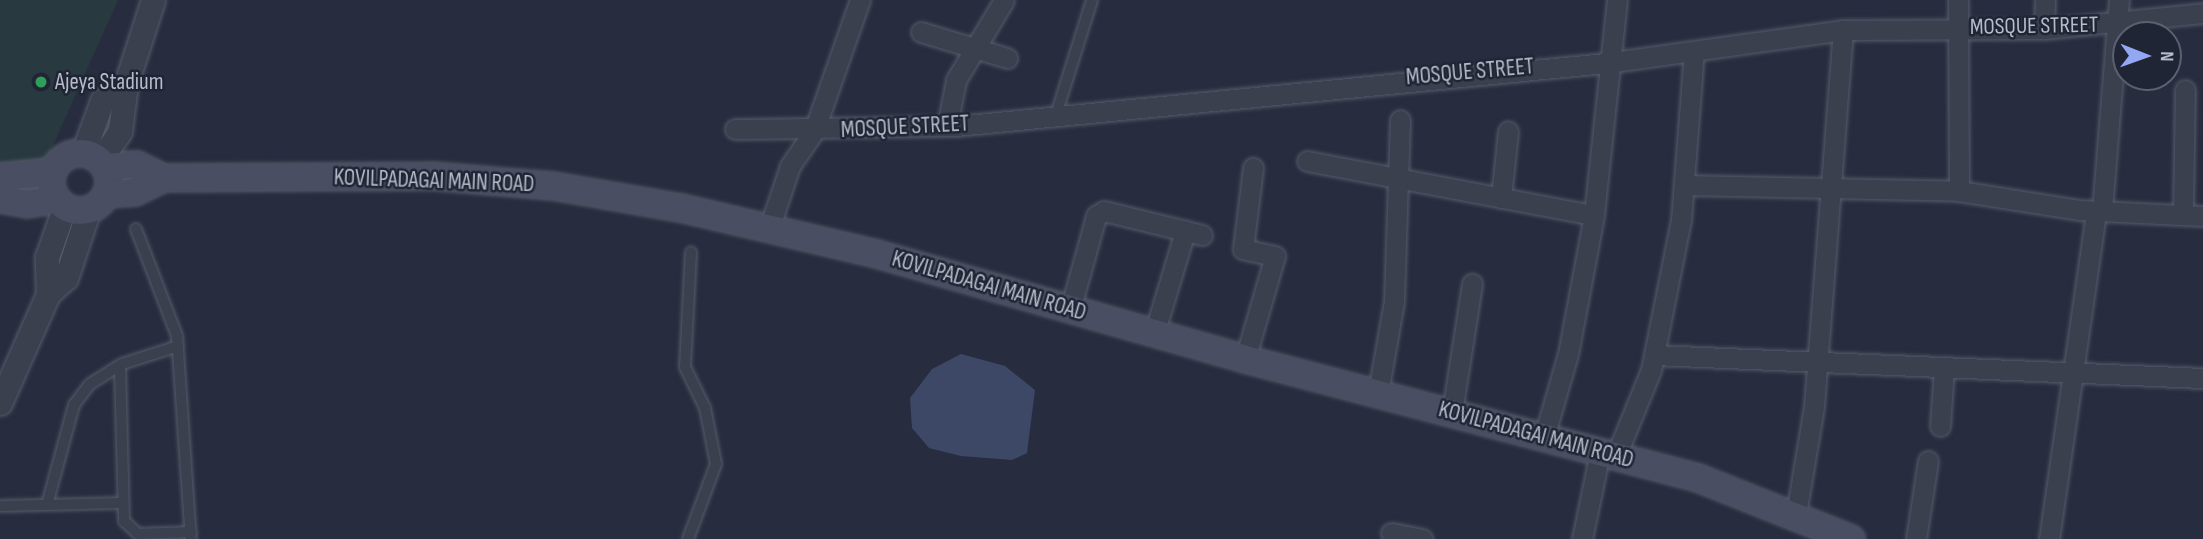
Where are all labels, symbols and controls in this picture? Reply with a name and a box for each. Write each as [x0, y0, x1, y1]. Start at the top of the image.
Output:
street label: MOSQUE STREET [1970, 11, 2098, 41]
north arrow [2112, 21, 2182, 91]
text: N [2155, 51, 2178, 62]
street label: MOSQUE STREET [1405, 53, 1535, 91]
place label: Ajeya Stadium [55, 68, 163, 96]
marker: Ajeya Stadium [33, 74, 49, 90]
street label: MOSQUE STREET [840, 110, 970, 144]
street label: KOVILPADAGAI MAIN ROAD [333, 164, 535, 198]
street label: KOVILPADAGAI MAIN ROAD [889, 245, 1089, 327]
street label: KOVILPADAGAI MAIN ROAD [1436, 396, 1636, 474]

